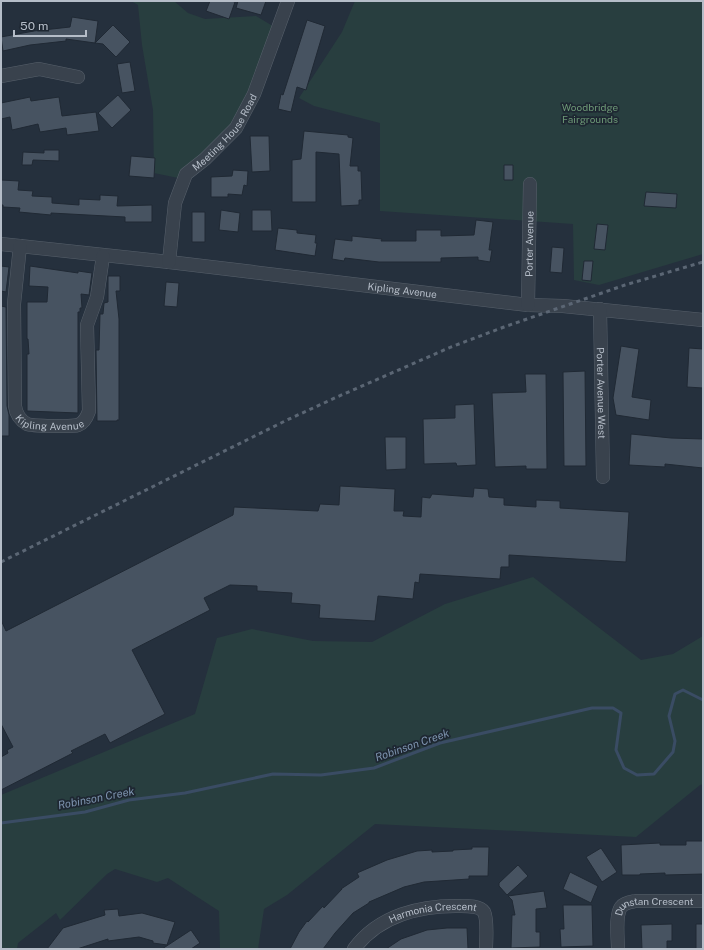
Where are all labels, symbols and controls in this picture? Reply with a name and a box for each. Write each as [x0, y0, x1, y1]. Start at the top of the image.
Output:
scale bar [14, 12, 86, 38]
text: 50 m [20, 19, 48, 33]
street label: Meeting House Road [190, 92, 259, 173]
park label: Woodbridge Fairgrounds [562, 101, 619, 125]
street label: Porter Avenue [522, 211, 536, 277]
street label: Kipling Avenue [367, 280, 438, 300]
street label: Porter Avenue West [595, 347, 608, 439]
street label: Kipling Avenue [13, 412, 87, 432]
water label: Robinson Creek [373, 727, 451, 763]
water label: Robinson Creek [57, 785, 135, 811]
street label: Dunstan Crescent [612, 895, 693, 917]
street label: Harmonia Crescent [387, 900, 478, 925]

